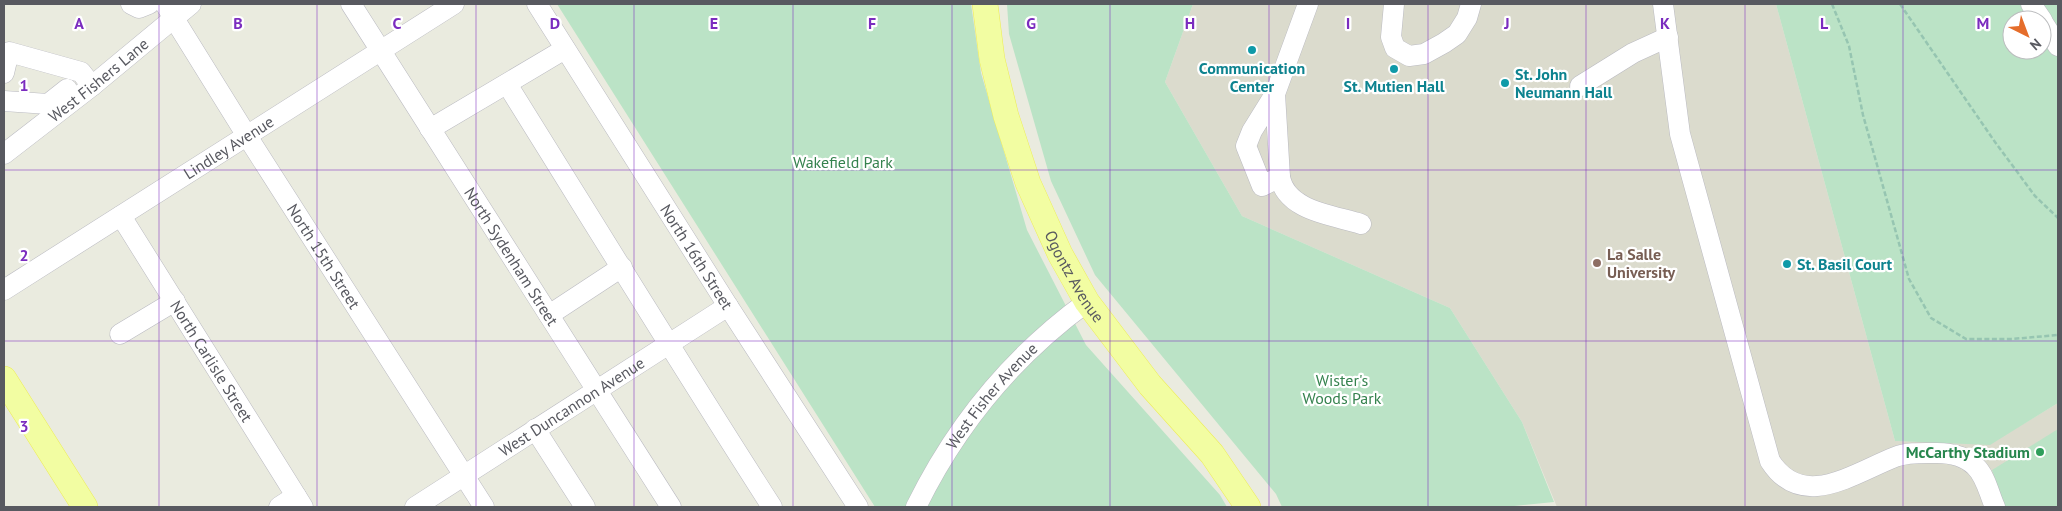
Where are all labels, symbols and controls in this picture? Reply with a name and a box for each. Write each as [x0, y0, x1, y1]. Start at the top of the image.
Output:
north arrow [2002, 10, 2052, 60]
text: A [74, 13, 84, 33]
text: B [233, 13, 243, 33]
text: C [393, 13, 402, 33]
text: D [550, 13, 560, 33]
text: E [710, 13, 718, 33]
text: F [868, 13, 876, 33]
text: G [1026, 13, 1036, 33]
text: H [1185, 13, 1195, 33]
text: I [1346, 13, 1350, 33]
text: J [1503, 13, 1510, 33]
text: K [1660, 13, 1670, 33]
text: L [1820, 13, 1829, 33]
text: M [1977, 13, 1989, 33]
street label: West Fishers Lane [44, 34, 152, 126]
text: N [2026, 35, 2045, 54]
marker: Communication Center [1246, 44, 1258, 56]
place label: Communication Center [1199, 58, 1305, 96]
marker: St. Mutien Hall [1388, 63, 1400, 75]
place label: St. John Neumann Hall [1515, 64, 1613, 102]
text: 1 [19, 75, 29, 95]
place label: St. Mutien Hall [1344, 76, 1445, 96]
marker: St. John Neumann Hall [1499, 77, 1511, 89]
street label: Lindley Avenue [180, 111, 277, 183]
park label: Wakefield Park [793, 152, 893, 172]
street label: North Sydenham Street [460, 183, 563, 330]
street label: North 15th Street [283, 200, 365, 313]
street label: North 16th Street [656, 200, 738, 314]
street label: Ogontz Avenue [1041, 227, 1109, 326]
place label: La Salle University [1607, 244, 1676, 282]
text: 2 [19, 245, 29, 265]
place label: St. Basil Court [1797, 254, 1893, 274]
marker: La Salle University [1591, 257, 1603, 269]
marker: St. Basil Court [1781, 258, 1793, 270]
street label: North Carlisle Street [166, 296, 258, 426]
street label: West Fisher Avenue [941, 338, 1041, 453]
street label: West Duncannon Avenue [495, 352, 648, 461]
park label: Wister's Woods Park [1303, 370, 1382, 408]
text: 3 [19, 416, 29, 436]
place label: McCarthy Stadium [1906, 442, 2030, 462]
marker: McCarthy Stadium [2034, 446, 2046, 458]

